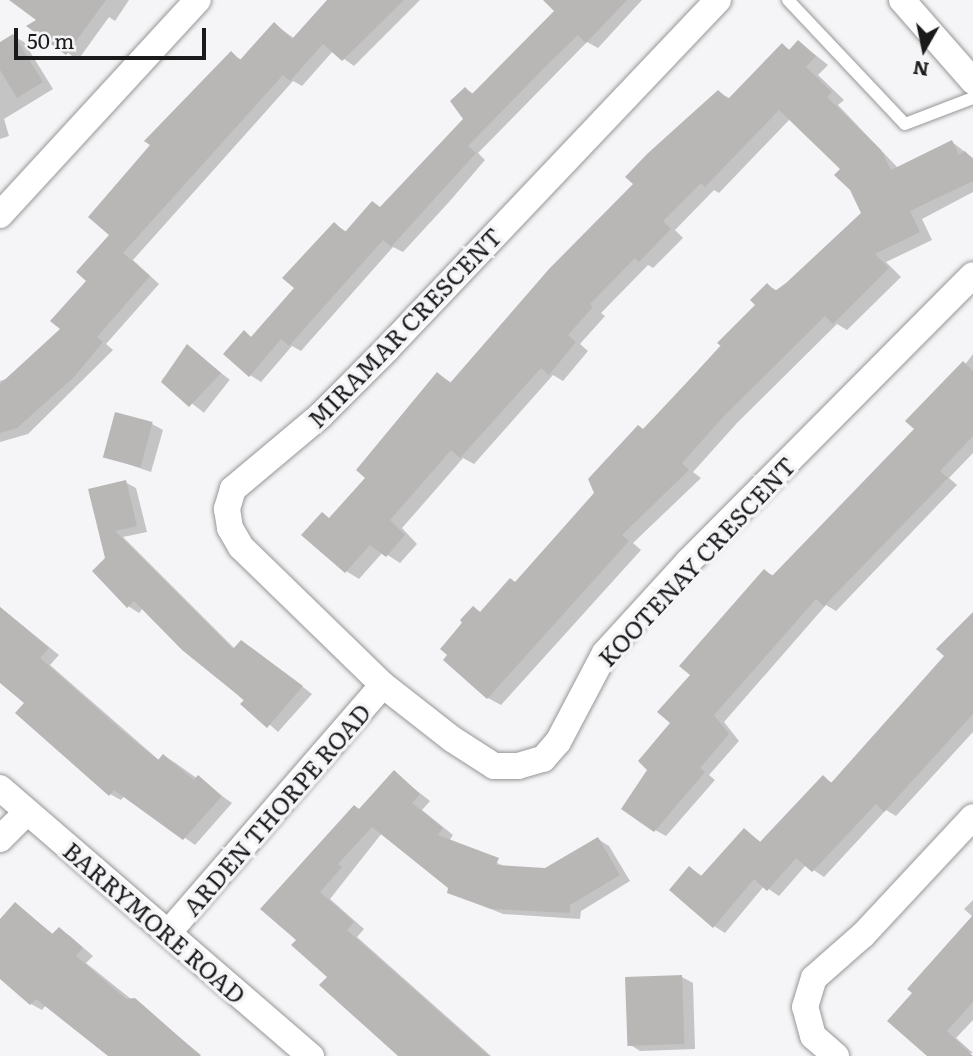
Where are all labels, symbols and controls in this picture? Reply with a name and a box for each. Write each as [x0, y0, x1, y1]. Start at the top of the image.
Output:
scale bar [18, 14, 210, 58]
north arrow [889, 14, 959, 84]
text: 50 m [27, 24, 74, 55]
text: N [911, 55, 931, 85]
street label: MIRAMAR CRESCENT [301, 221, 507, 433]
street label: KOOTENAY CRESCENT [592, 450, 800, 672]
street label: ARDEN THORPE ROAD [176, 697, 376, 921]
street label: BARRYMORE ROAD [58, 835, 252, 1009]

